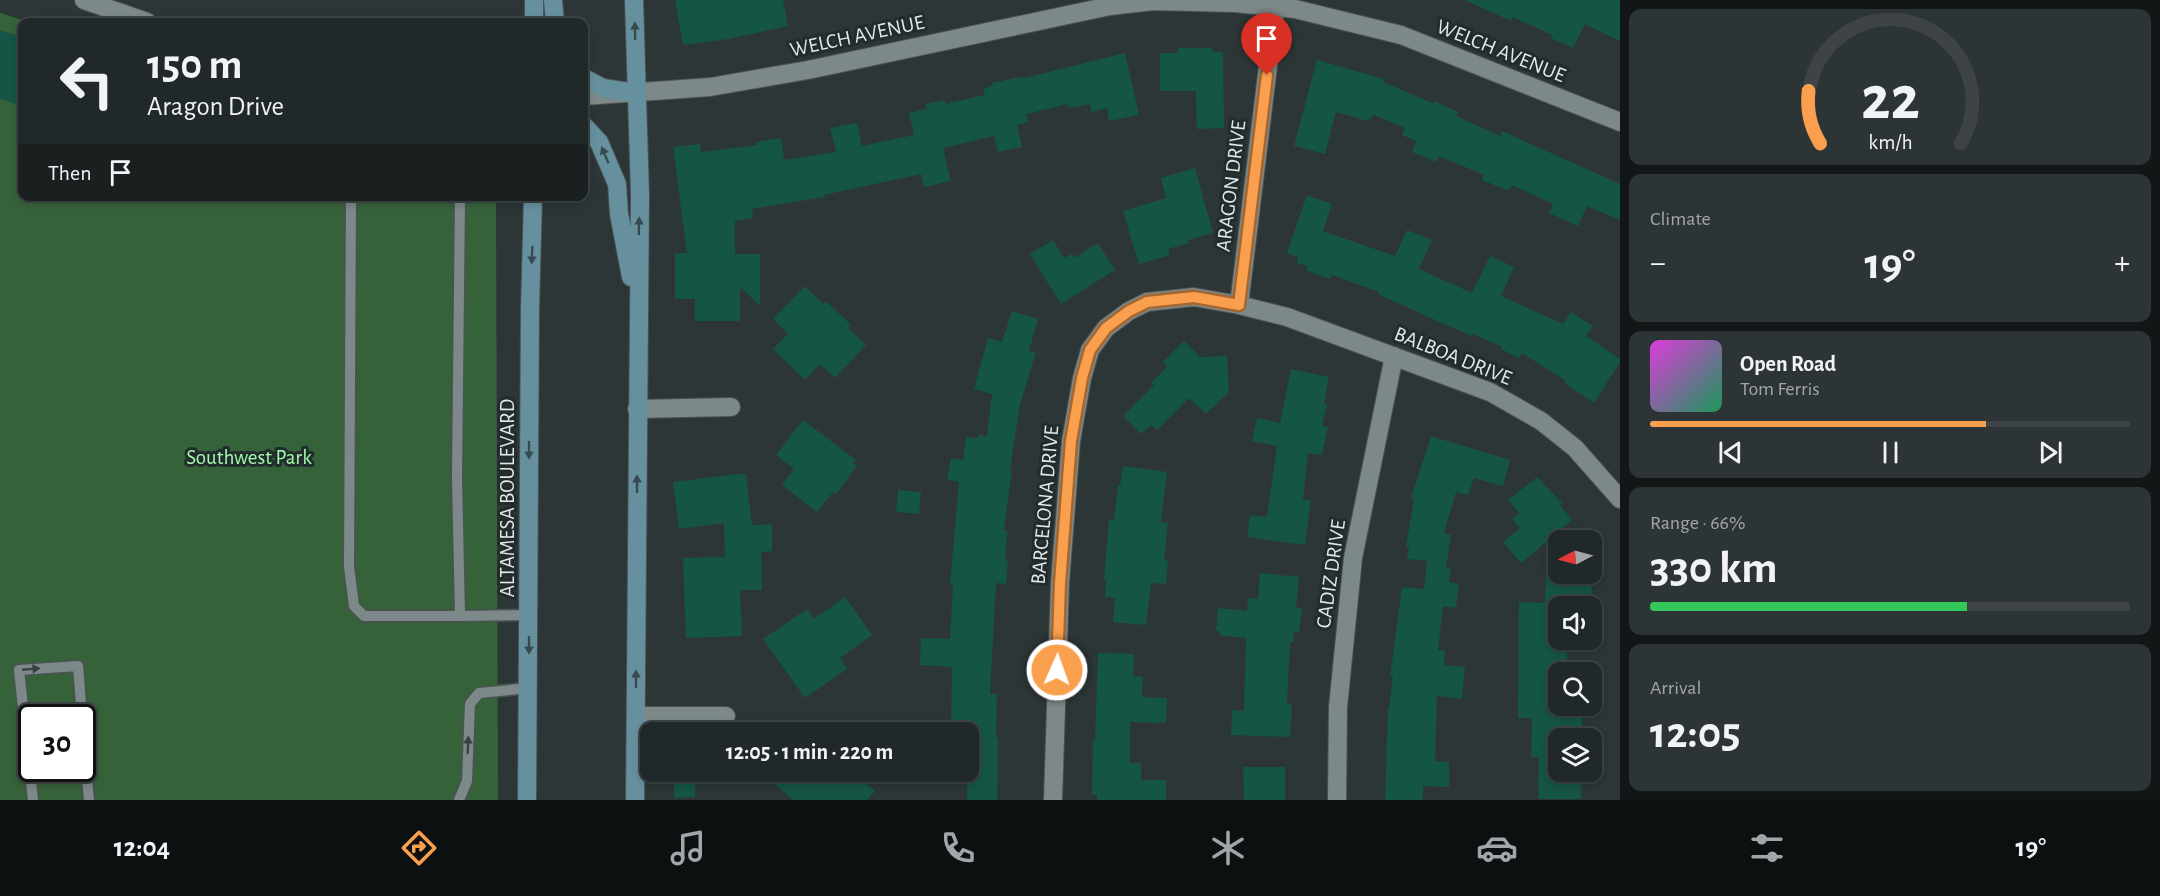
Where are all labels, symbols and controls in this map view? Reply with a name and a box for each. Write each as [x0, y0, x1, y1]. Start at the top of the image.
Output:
street label: WELCH AVENUE [788, 11, 926, 61]
pin [1241, 13, 1292, 75]
street label: WELCH AVENUE [1434, 16, 1568, 86]
one-way arrow [630, 21, 640, 40]
icon: arrive [1250, 22, 1283, 55]
icon: left [48, 42, 126, 120]
text: 150 m [147, 44, 242, 86]
text: 22 [1861, 68, 1919, 130]
text: Aragon Drive [147, 93, 284, 120]
street label: ARAGON DRIVE [1213, 119, 1249, 253]
text: km/h [1868, 132, 1912, 153]
one-way arrow [600, 145, 610, 163]
icon: arrive [104, 156, 137, 189]
text: Then [48, 162, 92, 184]
text: Climate [1650, 209, 1711, 229]
one-way arrow [634, 216, 644, 235]
text: 19° [1864, 242, 1916, 287]
one-way arrow [527, 245, 536, 264]
text: − [1650, 247, 1666, 280]
text: + [2114, 247, 2130, 280]
street label: BALBOA DRIVE [1391, 323, 1515, 389]
text: Open Road [1740, 353, 1836, 375]
text: Tom Ferris [1740, 379, 1820, 399]
street label: ALTAMESA BOULEVARD [497, 399, 518, 597]
street label: BARCELONA DRIVE [1028, 425, 1062, 585]
icon: previous [1714, 436, 1747, 469]
icon: pause [1874, 436, 1907, 469]
icon: next [2034, 436, 2067, 469]
one-way arrow [524, 440, 534, 459]
park label: Southwest Park [186, 447, 312, 468]
one-way arrow [632, 474, 642, 493]
text: Range · 66% [1650, 513, 1745, 533]
street label: CADIZ DRIVE [1313, 518, 1349, 630]
north arrow [1548, 530, 1602, 584]
map controls [1548, 530, 1602, 782]
text: 330 km [1650, 546, 1778, 591]
button: sound [1548, 596, 1602, 650]
one-way arrow [524, 635, 534, 654]
position arrow [1025, 638, 1089, 702]
button: search [1548, 662, 1602, 716]
one-way arrow [22, 665, 41, 674]
one-way arrow [631, 669, 641, 688]
text: Arrival [1650, 678, 1701, 698]
speed limit sign: 30 [18, 704, 96, 782]
text: 12:05 [1650, 711, 1741, 756]
button: layers [1548, 728, 1602, 782]
one-way arrow [463, 736, 473, 755]
text: 12:05 · 1 min · 220 m [726, 741, 893, 763]
icon: directions [398, 827, 440, 869]
icon: music [667, 827, 709, 869]
icon: phone [937, 827, 979, 869]
icon: climate [1207, 827, 1249, 869]
icon: car [1476, 827, 1518, 869]
icon: filters [1746, 827, 1788, 869]
text: 12:04 [114, 834, 170, 861]
text: 19° [2015, 834, 2046, 861]

